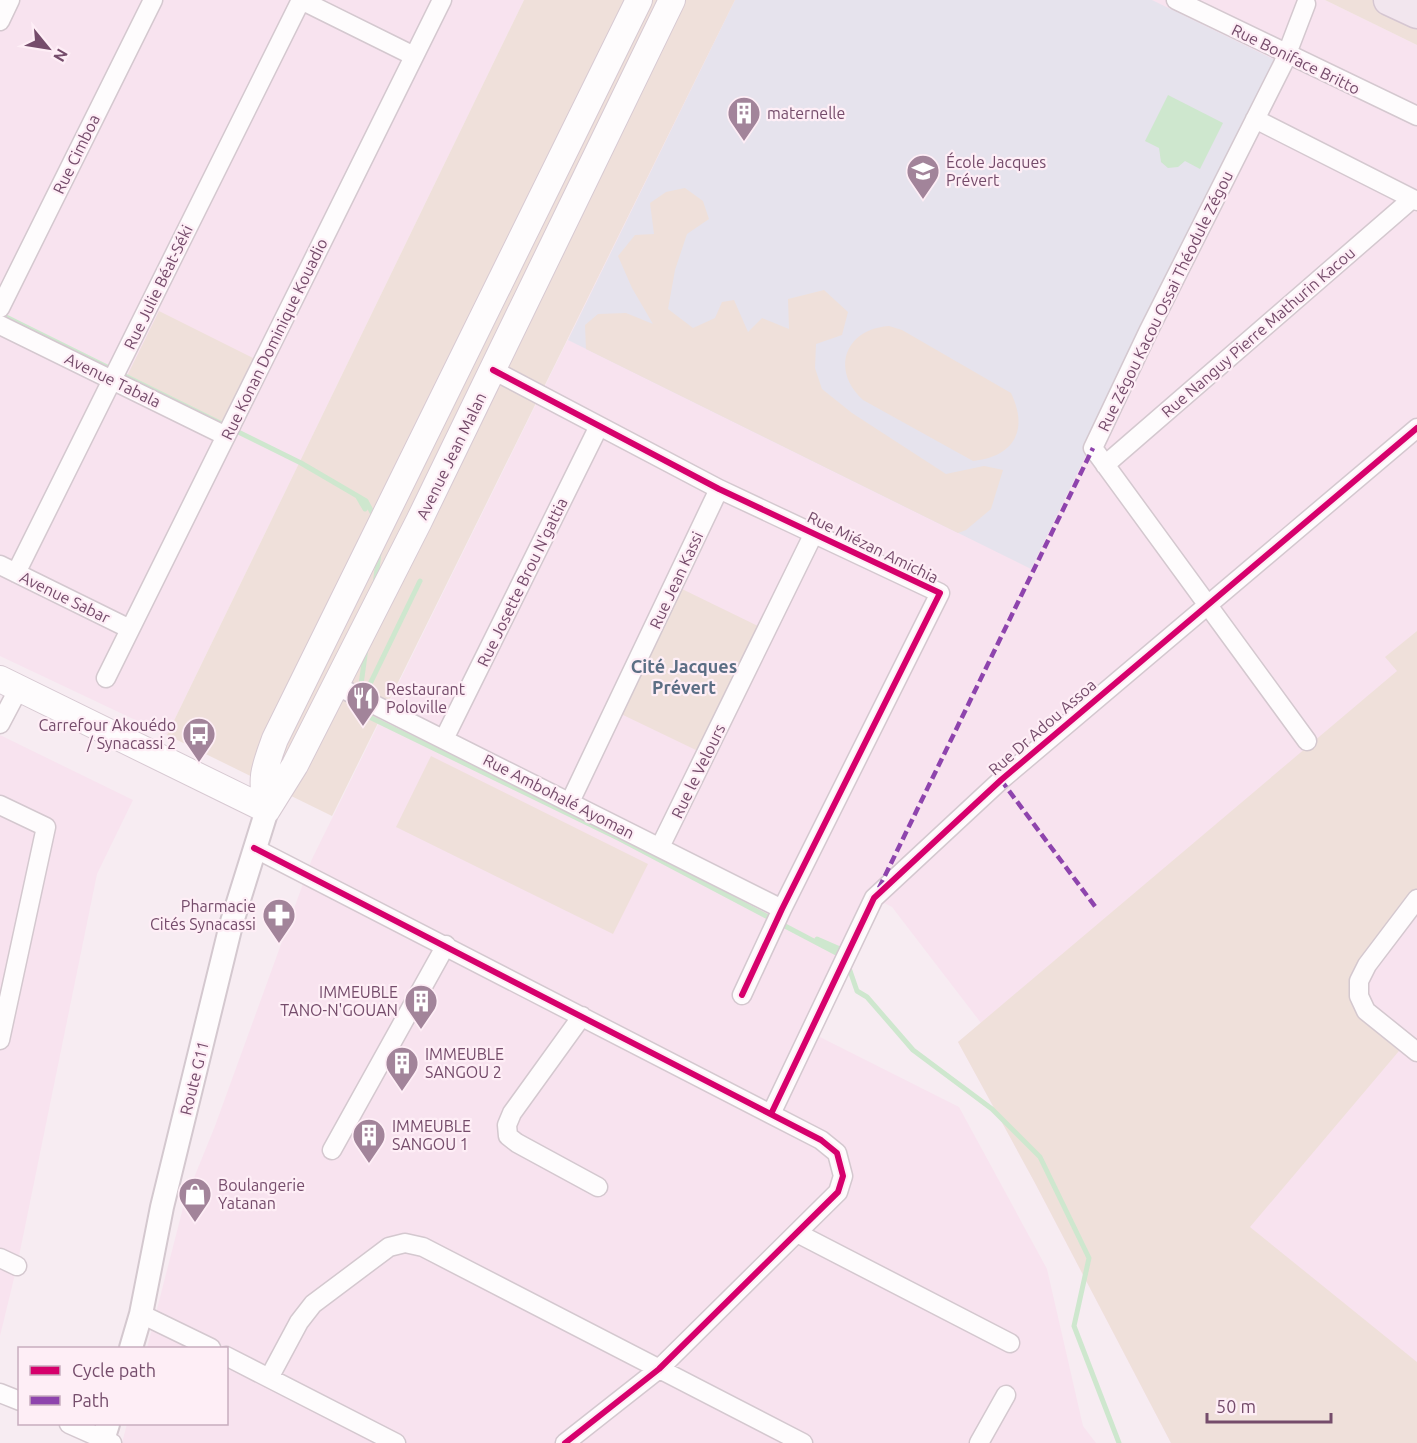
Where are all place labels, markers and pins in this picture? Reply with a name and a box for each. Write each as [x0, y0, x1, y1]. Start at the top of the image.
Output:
building icon: maternelle [726, 95, 762, 142]
place label: maternelle [767, 104, 845, 122]
place label: École Jacques Prévert [946, 151, 1046, 189]
school or university icon: École Jacques Prévert [905, 153, 941, 200]
restaurant icon: Restaurant Poloville [345, 680, 381, 727]
place label: Restaurant Poloville [386, 680, 466, 716]
place label: Carrefour Akouédo / Synacassi 2 [38, 716, 176, 752]
bus stop icon: Carrefour Akouédo / Synacassi 2 [181, 716, 217, 763]
place label: Pharmacie Cités Synacassi [150, 897, 256, 933]
pharmacy icon: Pharmacie Cités Synacassi [261, 897, 297, 944]
place label: IMMEUBLE TANO-N'GOUAN [280, 983, 398, 1019]
building icon: IMMEUBLE TANO-N'GOUAN [403, 983, 439, 1030]
building icon: IMMEUBLE SANGOU 2 [384, 1045, 420, 1092]
place label: IMMEUBLE SANGOU 2 [425, 1045, 504, 1081]
building icon: IMMEUBLE SANGOU 1 [351, 1117, 387, 1164]
place label: IMMEUBLE SANGOU 1 [392, 1117, 471, 1153]
shop icon: Boulangerie Yatanan [177, 1176, 213, 1223]
place label: Boulangerie Yatanan [218, 1176, 305, 1212]

